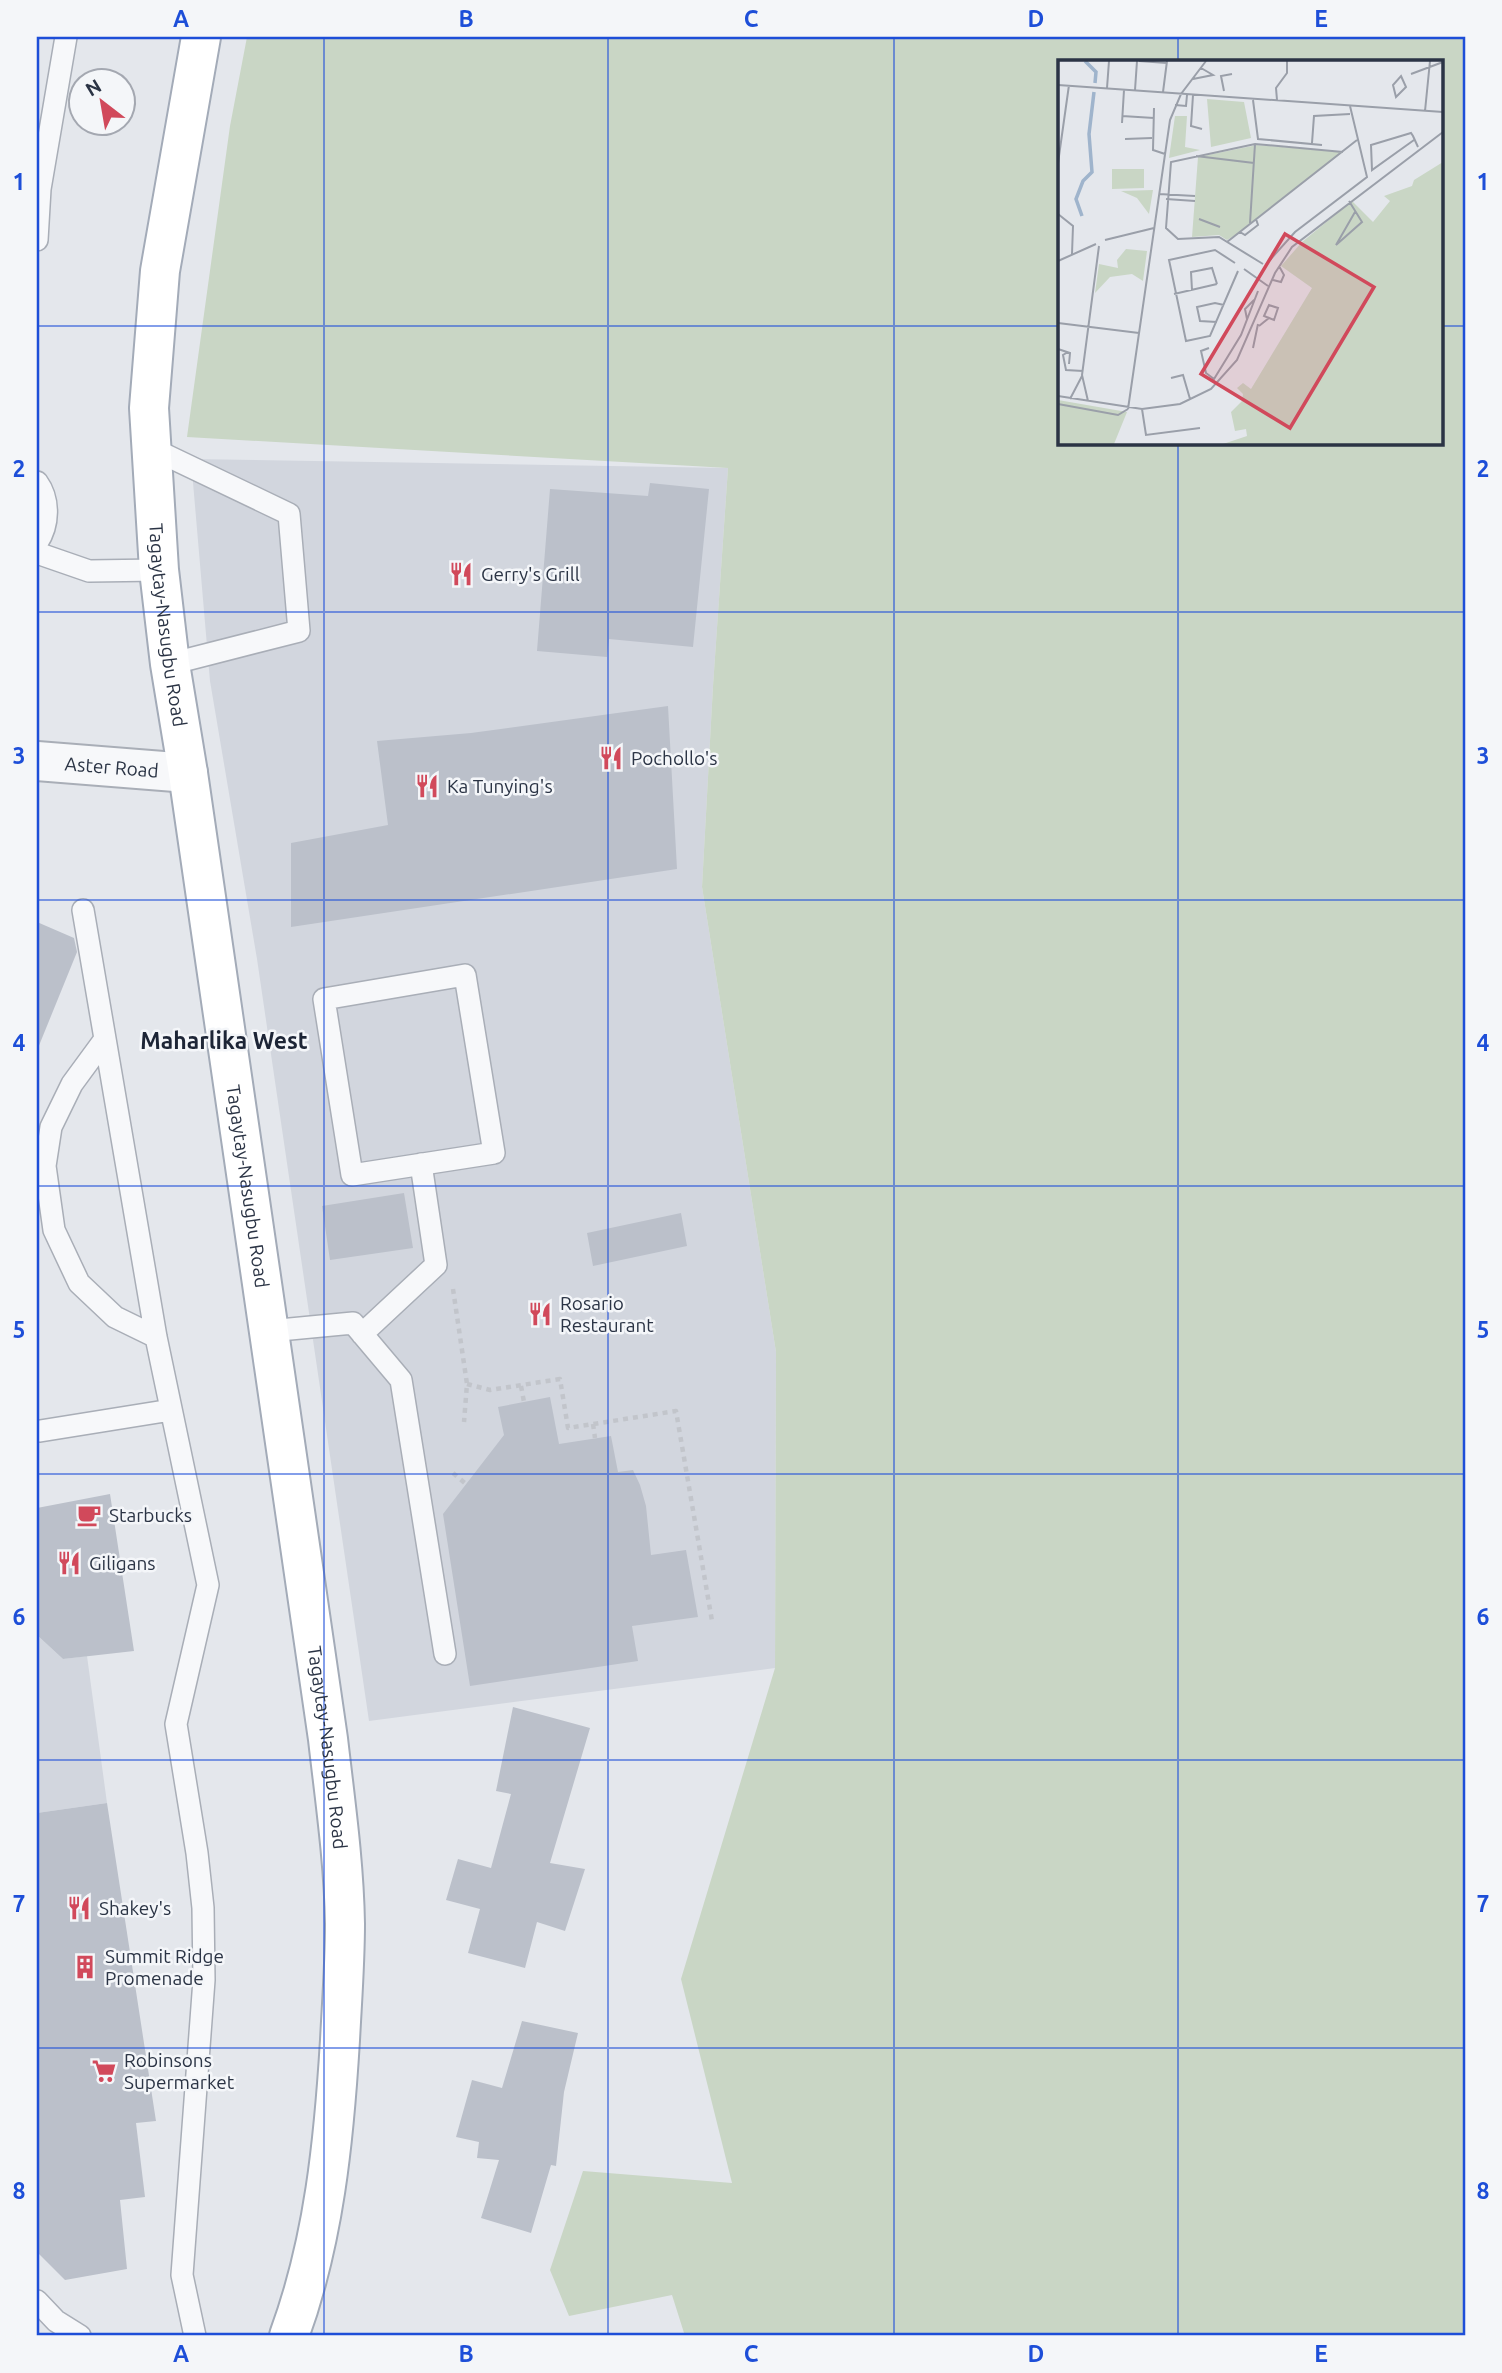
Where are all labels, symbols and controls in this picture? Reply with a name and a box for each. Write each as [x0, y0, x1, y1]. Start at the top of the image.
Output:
text: A [173, 6, 189, 31]
text: B [458, 6, 474, 31]
text: C [744, 6, 759, 31]
text: D [1028, 6, 1044, 31]
text: E [1314, 6, 1328, 31]
inset map [1058, 60, 1442, 444]
north arrow [66, 66, 136, 136]
text: N [81, 74, 105, 101]
text: 1 [13, 169, 25, 194]
text: 1 [1477, 169, 1489, 194]
text: 2 [13, 456, 25, 481]
text: 2 [1477, 456, 1489, 481]
street label: Tagaytay-Nasugbu Road [145, 523, 191, 728]
restaurant icon: Gerry's Grill [447, 560, 475, 588]
place label: Gerry's Grill [481, 563, 580, 585]
text: 3 [13, 743, 25, 768]
text: 3 [1477, 743, 1489, 768]
restaurant icon: Pochollo's [597, 744, 625, 772]
place label: Pochollo's [631, 747, 718, 769]
street label: Aster Road [64, 752, 160, 782]
restaurant icon: Ka Tunying's [413, 772, 441, 800]
place label: Ka Tunying's [447, 775, 553, 797]
district label: Maharlika West [140, 1028, 308, 1053]
text: 4 [13, 1030, 26, 1055]
text: 4 [1477, 1030, 1490, 1055]
street label: Tagaytay-Nasugbu Road [222, 1083, 273, 1289]
place label: Rosario Restaurant [560, 1292, 654, 1336]
restaurant icon: Rosario Restaurant [526, 1300, 554, 1328]
text: 5 [13, 1317, 25, 1342]
text: 5 [1477, 1317, 1489, 1342]
cafe icon: Starbucks [75, 1501, 103, 1529]
place label: Starbucks [109, 1504, 192, 1526]
restaurant icon: Giligans [55, 1549, 83, 1577]
place label: Giligans [89, 1552, 156, 1574]
text: 6 [13, 1604, 26, 1629]
text: 6 [1477, 1604, 1490, 1629]
street label: Tagaytay-Nasugbu Road [304, 1644, 352, 1850]
text: 7 [13, 1891, 25, 1916]
text: 7 [1477, 1891, 1489, 1916]
restaurant icon: Shakey's [65, 1894, 93, 1922]
place label: Shakey's [99, 1897, 171, 1919]
place label: Summit Ridge Promenade [105, 1945, 224, 1989]
building icon: Summit Ridge Promenade [71, 1953, 99, 1981]
place label: Robinsons Supermarket [124, 2049, 235, 2093]
supermarket icon: Robinsons Supermarket [90, 2057, 118, 2085]
text: 8 [13, 2178, 25, 2203]
text: 8 [1477, 2178, 1489, 2203]
text: A [173, 2341, 189, 2366]
text: B [458, 2341, 474, 2366]
text: C [744, 2341, 759, 2366]
text: D [1028, 2341, 1044, 2366]
text: E [1314, 2341, 1328, 2366]

